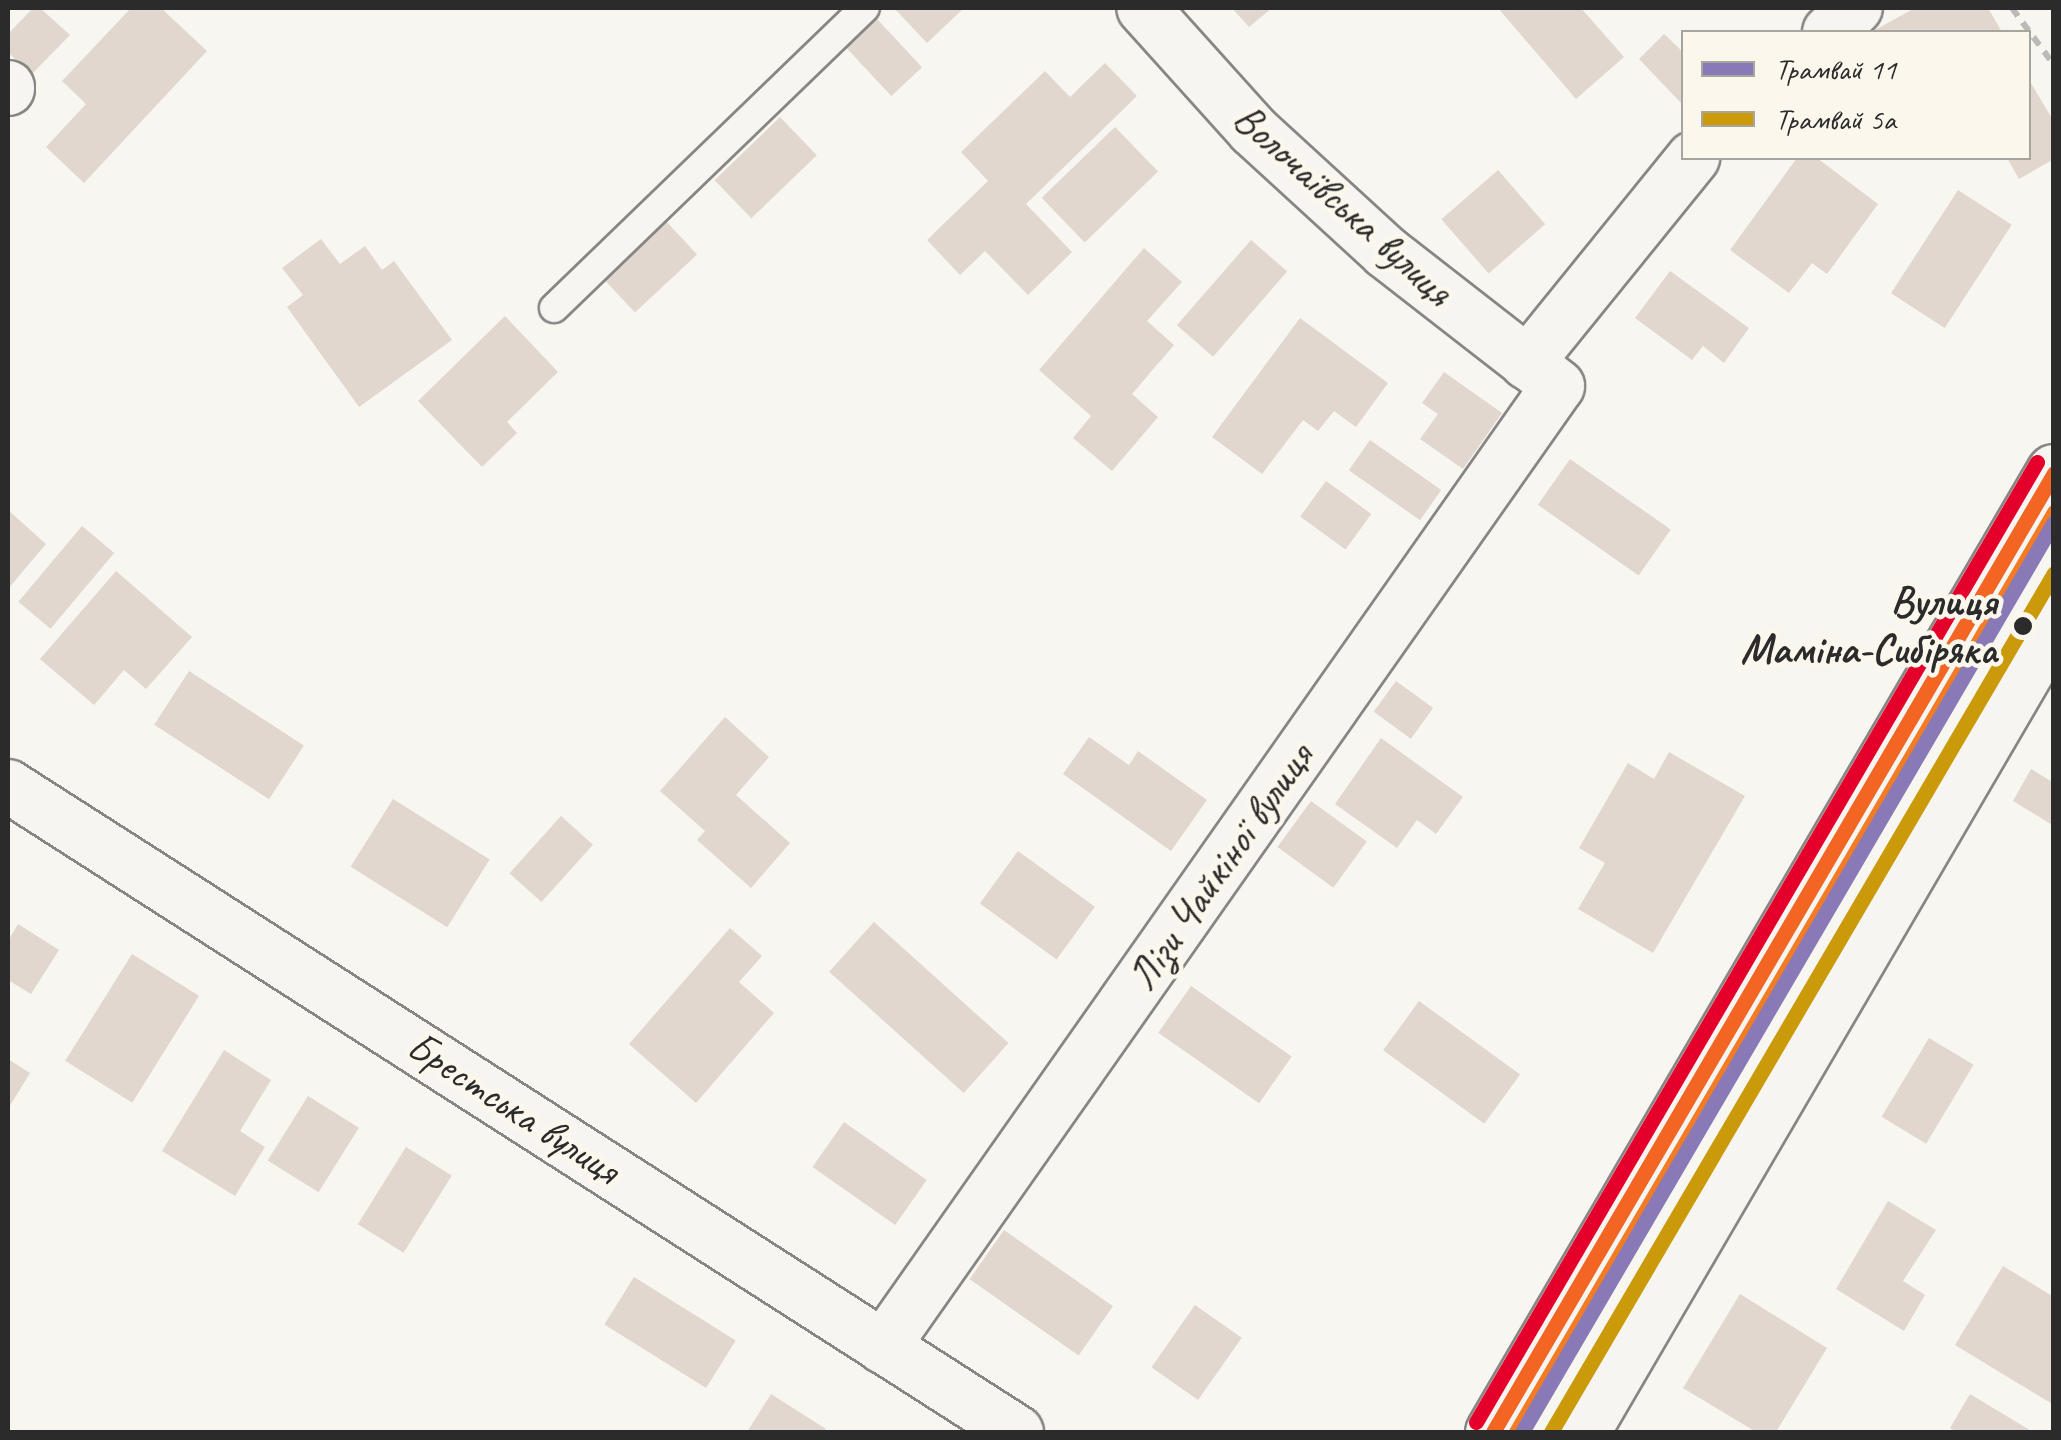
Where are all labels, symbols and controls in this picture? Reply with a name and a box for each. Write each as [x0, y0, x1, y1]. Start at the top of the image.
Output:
legend [1681, 30, 2031, 160]
text: Трамвай 11 [1775, 50, 1896, 88]
street label: Волочаївська вулиця [1222, 93, 1464, 317]
text: Трамвай 5а [1775, 100, 1896, 138]
place label: Вулиця Маміна-Сибіряка [1741, 577, 1997, 676]
marker: Вулиця Маміна-Сибіряка [2006, 609, 2040, 643]
street label: Лізи Чайкіної вулиця [1117, 733, 1325, 1001]
street label: Брестська вулиця [396, 1020, 630, 1196]

